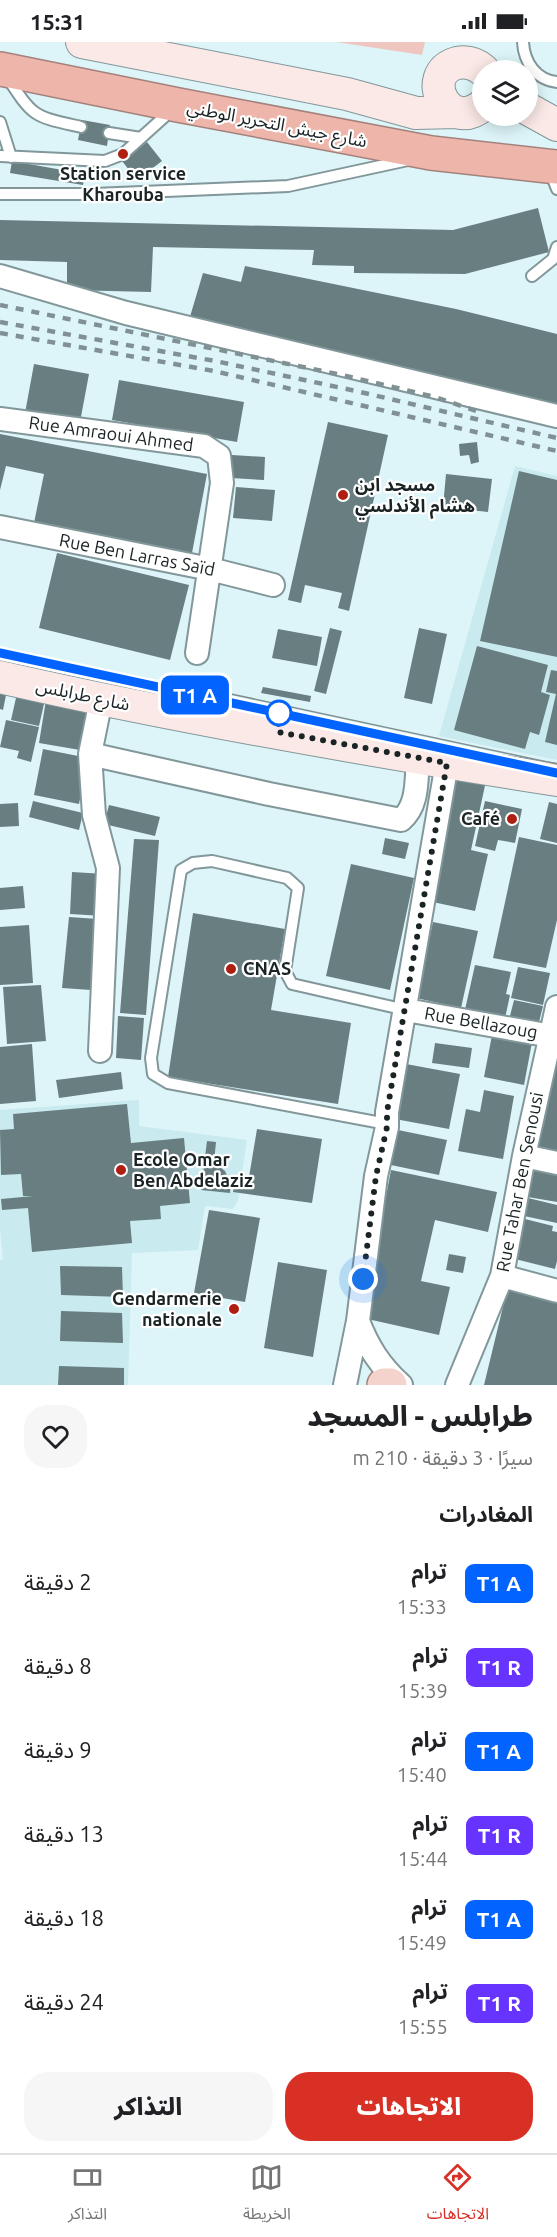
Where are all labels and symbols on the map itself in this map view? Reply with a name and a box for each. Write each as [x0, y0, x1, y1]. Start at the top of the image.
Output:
street label: شارع جيش التحرير الوطني [185, 96, 369, 155]
marker: Station service Kharouba [116, 147, 130, 161]
place label: Station service Kharouba [60, 163, 186, 204]
street label: Rue Amraoui Ahmed [27, 412, 195, 454]
place label: مسجد ابن هشام الأندلسي [355, 474, 475, 520]
marker: مسجد ابن هشام الأندلسي [336, 488, 350, 502]
street label: Rue Ben Larras Saïd [58, 529, 217, 579]
street label: شارع طرابلس [33, 674, 132, 719]
line badge: T1 A [153, 676, 237, 714]
unlabelled marker [266, 700, 292, 726]
place label: Café [461, 808, 500, 828]
marker: Café [505, 812, 519, 826]
place label: CNAS [243, 958, 291, 978]
marker: CNAS [224, 962, 238, 976]
street label: Rue Bellazoug [423, 1002, 539, 1042]
street label: Rue Tahar Ben Senousi [492, 1090, 546, 1274]
place label: Ecole Omar Ben Abdelaziz [133, 1149, 253, 1190]
marker: Ecole Omar Ben Abdelaziz [114, 1163, 128, 1177]
your location [348, 1264, 378, 1294]
place label: Gendarmerie nationale [112, 1288, 222, 1329]
marker: Gendarmerie nationale [227, 1302, 241, 1316]

